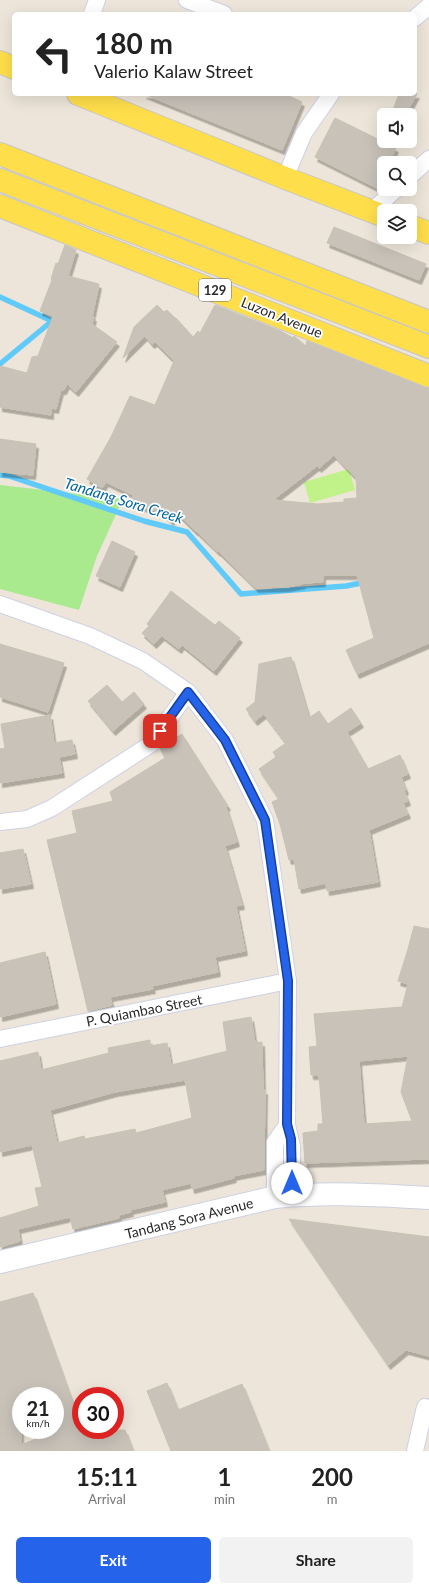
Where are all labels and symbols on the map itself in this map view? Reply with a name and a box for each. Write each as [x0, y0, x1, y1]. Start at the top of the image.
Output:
road number: 129 [199, 279, 231, 301]
street label: Luzon Avenue [239, 293, 325, 341]
water label: Tandang Sora Creek [62, 473, 186, 527]
pin [143, 714, 177, 748]
street label: P. Quiambao Street [85, 990, 203, 1030]
position arrow [271, 1162, 313, 1204]
street label: Tandang Sora Avenue [123, 1194, 255, 1242]
speed limit sign: 30 [72, 1387, 124, 1439]

